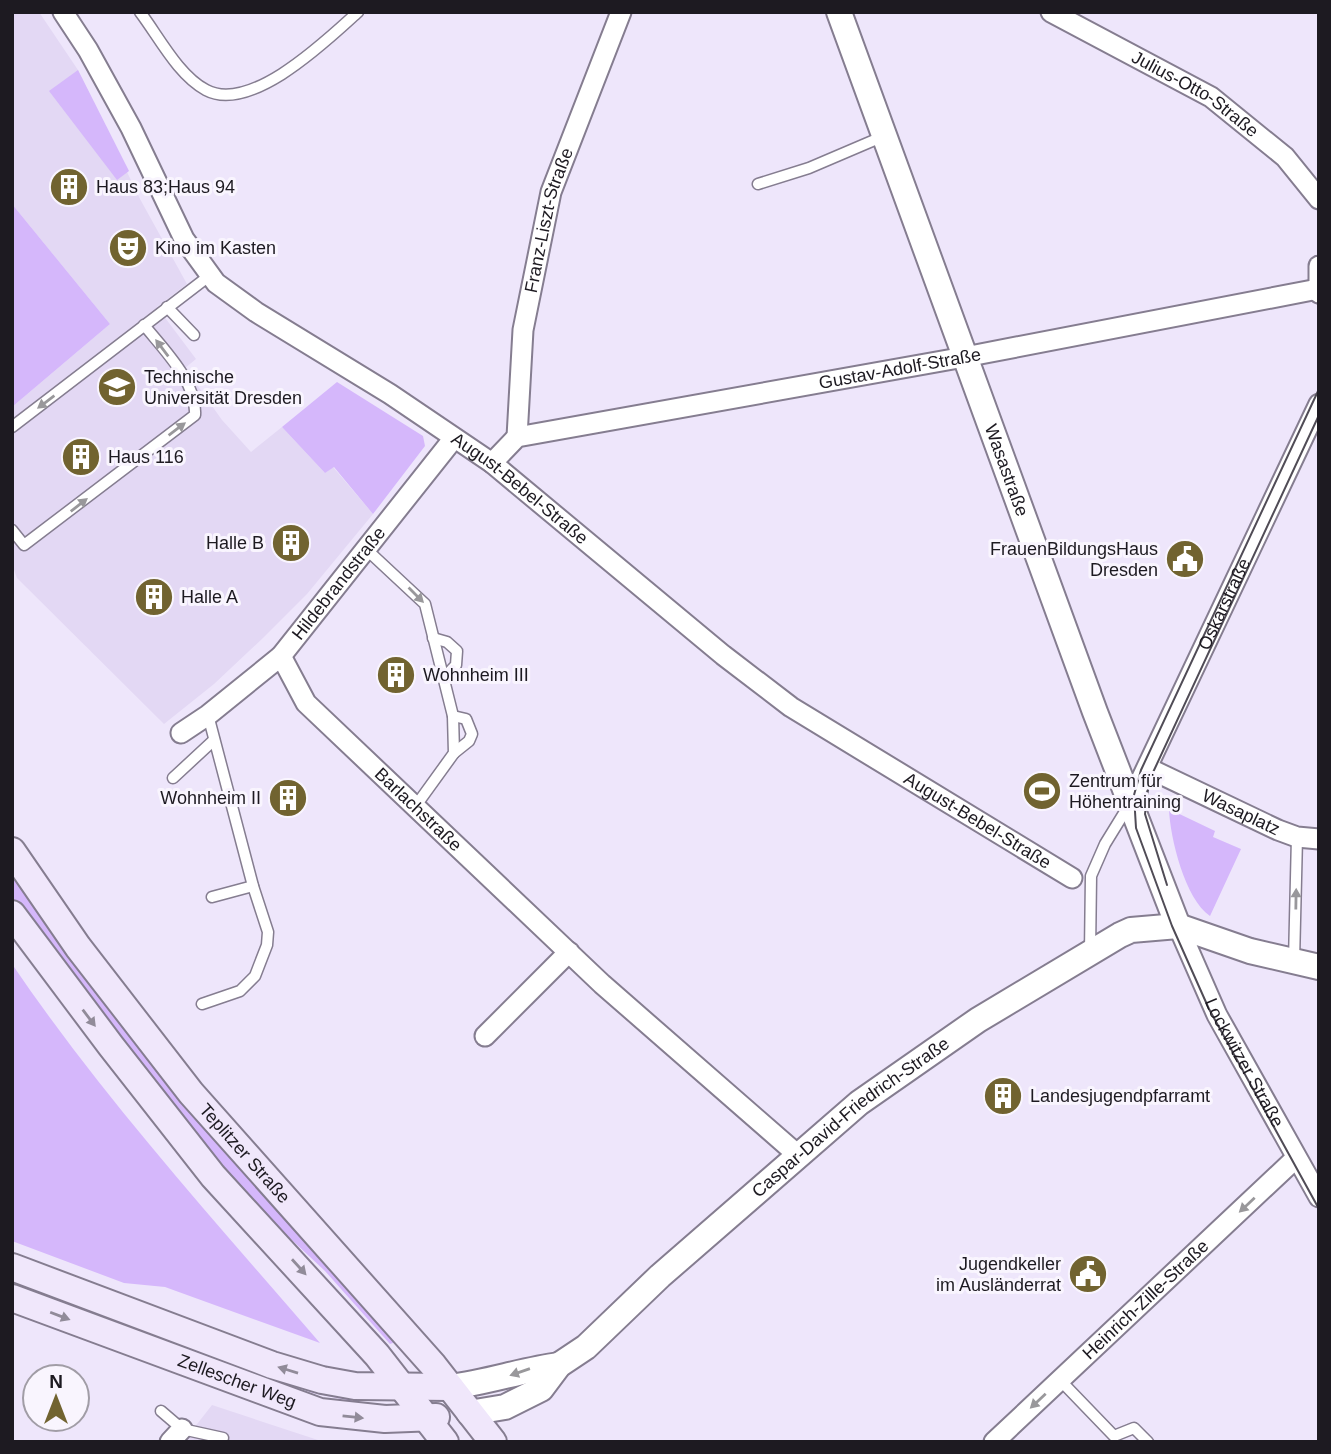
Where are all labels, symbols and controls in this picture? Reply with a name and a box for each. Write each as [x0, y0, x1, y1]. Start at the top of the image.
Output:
street label: Julius-Otto-Straße [1128, 47, 1262, 141]
street label: Franz-Liszt-Straße [521, 145, 577, 294]
building icon: Haus 83;Haus 94 [48, 166, 90, 208]
place label: Haus 83;Haus 94 [96, 177, 235, 197]
theatre icon: Kino im Kasten [107, 227, 149, 269]
place label: Kino im Kasten [155, 238, 276, 258]
one-way arrow [154, 339, 169, 357]
street label: Gustav-Adolf-Straße [817, 344, 983, 393]
school or university icon: Technische Universität Dresden [96, 366, 138, 408]
place label: Technische Universität Dresden [144, 367, 302, 408]
one-way arrow [37, 394, 55, 409]
one-way arrow [167, 421, 185, 436]
street label: Wasastraße [981, 422, 1033, 519]
street label: August-Bebel-Straße [448, 429, 592, 548]
building icon: Haus 116 [60, 436, 102, 478]
place label: Haus 116 [108, 447, 184, 467]
one-way arrow [69, 497, 87, 512]
building icon: Halle B [270, 522, 312, 564]
street label: Hildebrandstraße [288, 523, 389, 644]
place label: Halle B [206, 533, 264, 553]
public building icon: FrauenBildungsHaus Dresden [1164, 538, 1206, 580]
place label: FrauenBildungsHaus Dresden [990, 539, 1158, 580]
street label: Oskarstraße [1194, 555, 1254, 653]
building icon: Halle A [133, 576, 175, 618]
place label: Halle A [181, 587, 238, 607]
one-way arrow [407, 587, 424, 603]
building icon: Wohnheim III [375, 654, 417, 696]
place label: Wohnheim III [423, 665, 529, 685]
street label: Barlachstraße [371, 764, 466, 855]
street label: August-Bebel-Straße [901, 768, 1055, 873]
sports icon: Zentrum für Höhentraining [1021, 770, 1063, 812]
place label: Zentrum für Höhentraining [1069, 771, 1181, 812]
building icon: Wohnheim II [267, 777, 309, 819]
street label: Wasaplatz [1199, 785, 1283, 839]
place label: Wohnheim II [160, 788, 261, 808]
one-way arrow [1291, 888, 1302, 910]
street label: Lockwitzer Straße [1201, 995, 1288, 1131]
one-way arrow [82, 1009, 96, 1027]
street label: Caspar-David-Friedrich-Straße [748, 1033, 953, 1201]
building icon: Landesjugendpfarramt [982, 1075, 1024, 1117]
place label: Landesjugendpfarramt [1030, 1086, 1210, 1106]
street label: Teplitzer Straße [195, 1100, 294, 1207]
one-way arrow [1239, 1196, 1256, 1212]
street label: Heinrich-Zille-Straße [1079, 1236, 1213, 1363]
public building icon: Jugendkeller im Ausländerrat [1067, 1253, 1109, 1295]
place label: Jugendkeller im Ausländerrat [936, 1254, 1061, 1295]
one-way arrow [290, 1258, 306, 1275]
one-way arrow [50, 1311, 71, 1322]
street label: Zellescher Weg [175, 1350, 299, 1412]
north arrow [21, 1363, 91, 1433]
one-way arrow [278, 1364, 299, 1374]
one-way arrow [510, 1368, 531, 1378]
text: N [49, 1371, 63, 1392]
one-way arrow [1030, 1392, 1047, 1408]
one-way arrow [342, 1411, 364, 1422]

